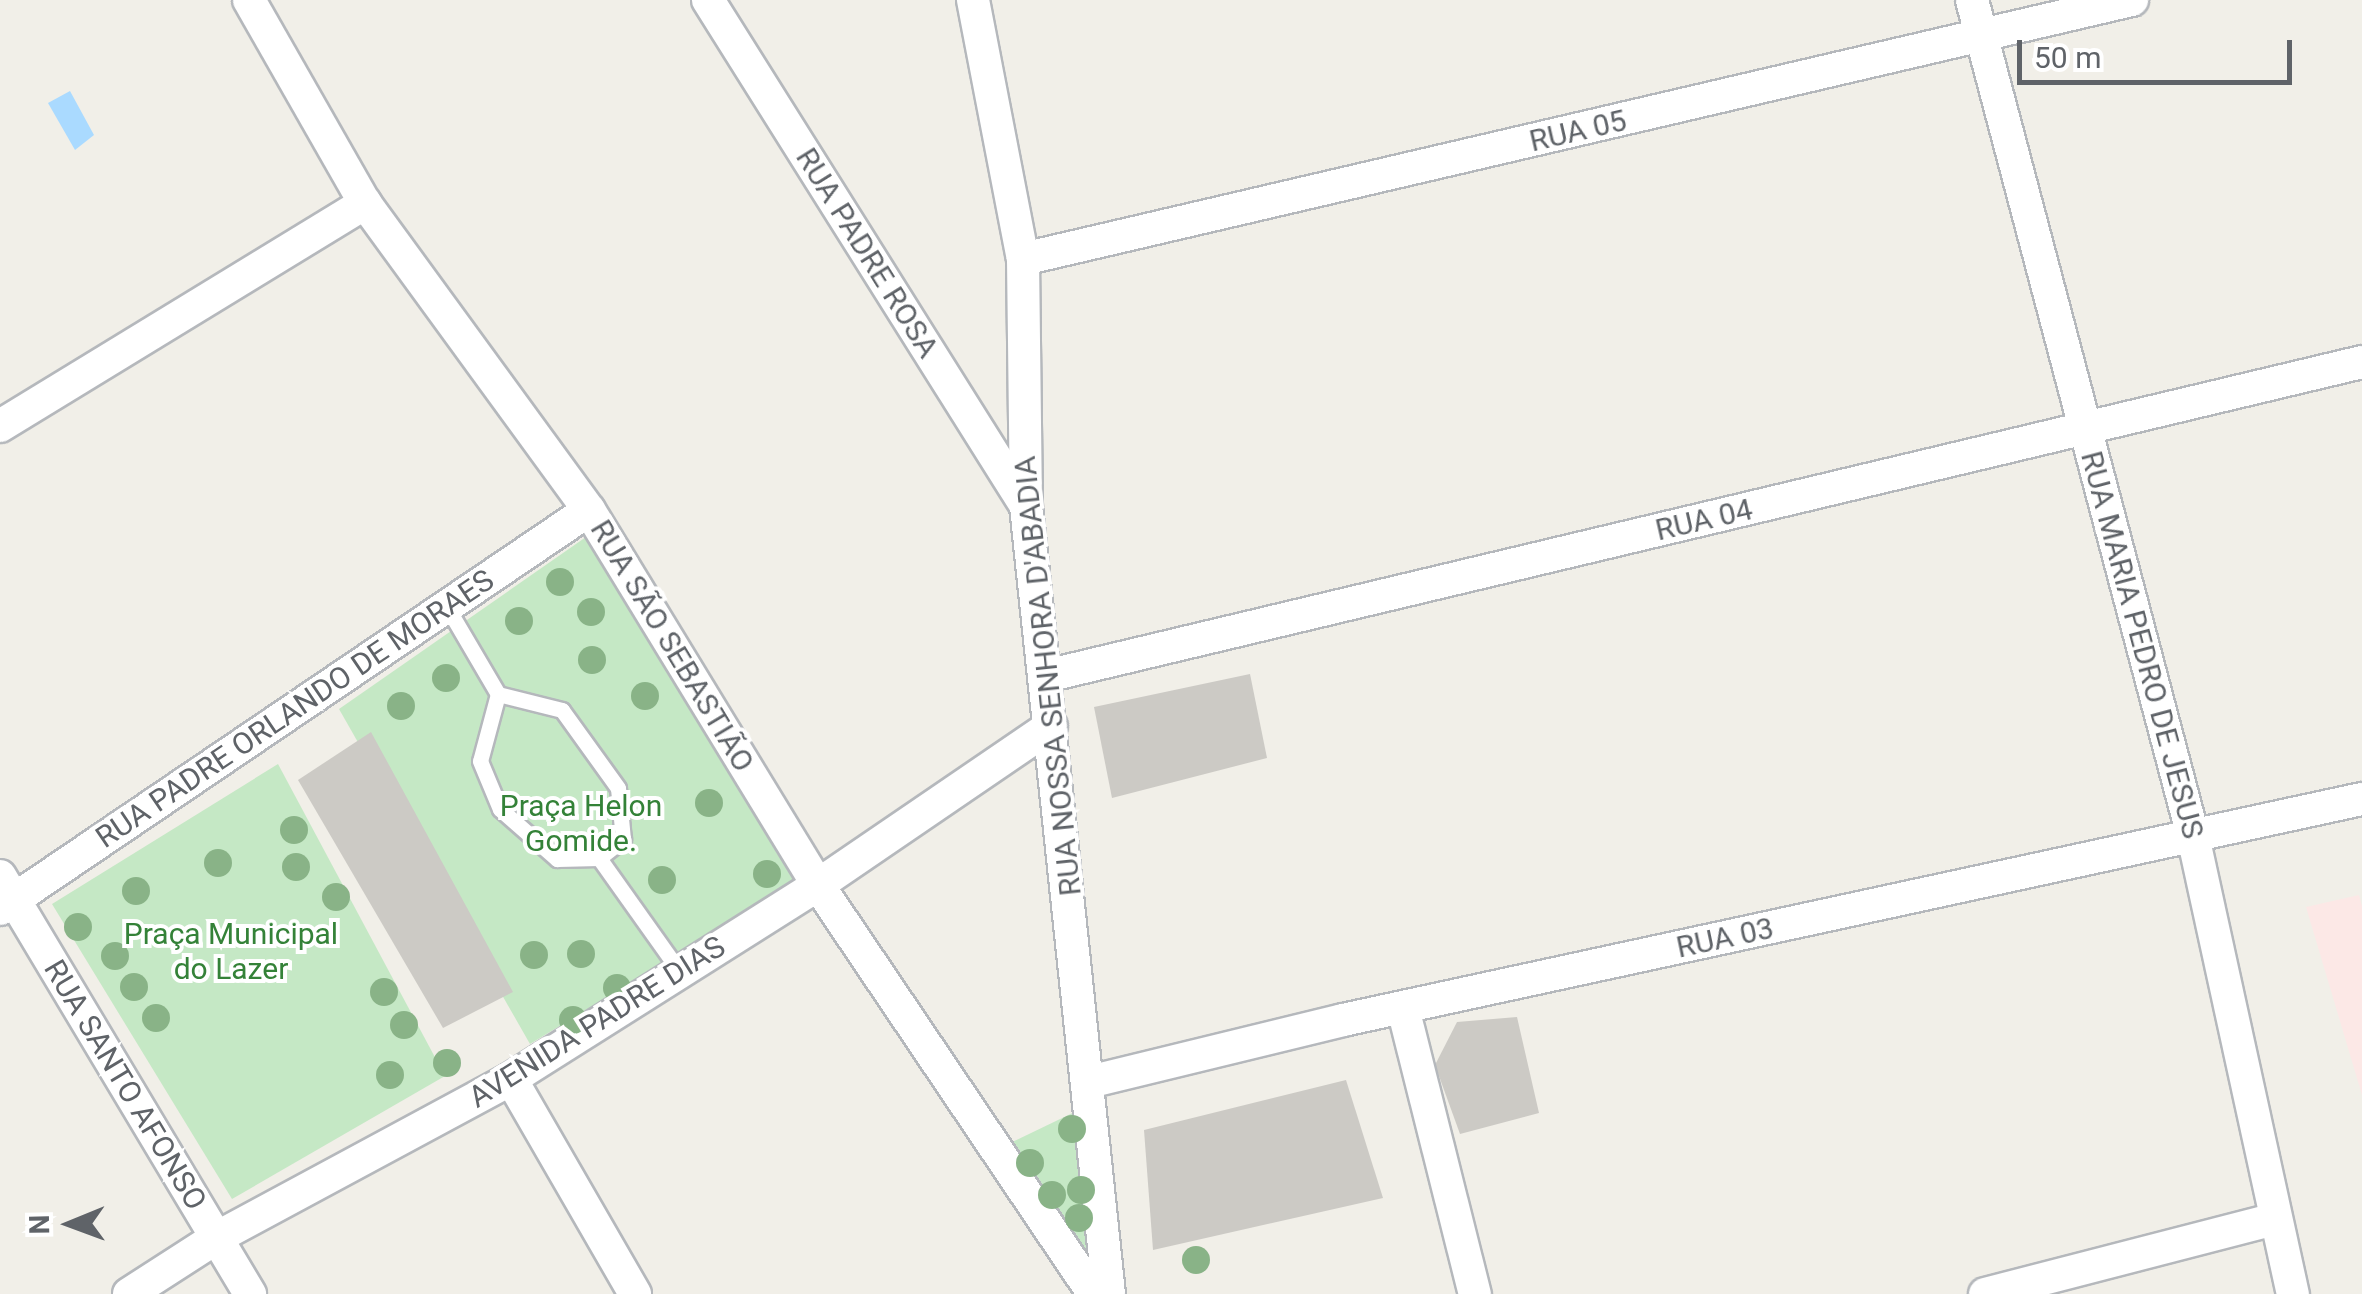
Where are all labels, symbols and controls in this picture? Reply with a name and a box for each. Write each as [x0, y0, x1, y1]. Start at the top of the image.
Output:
scale bar [2022, 20, 2297, 82]
text: 50 m [2034, 40, 2101, 75]
street label: RUA 05 [1526, 102, 1630, 160]
street label: RUA PADRE ROSA [788, 142, 946, 364]
street label: RUA MARIA PEDRO DE JESUS [2073, 447, 2211, 843]
street label: RUA NOSSA SENHORA D'ABADIA [1007, 454, 1089, 898]
street label: RUA 04 [1652, 491, 1756, 549]
street label: RUA SÃO SEBASTIÃO [583, 514, 761, 778]
street label: RUA PADRE ORLANDO DE MORAES [89, 562, 501, 856]
park label: Praça Helon Gomide. [500, 788, 662, 858]
street label: RUA 03 [1673, 910, 1777, 966]
park label: Praça Municipal do Lazer [124, 916, 338, 986]
street label: AVENIDA PADRE DIAS [462, 929, 732, 1115]
street label: RUA SANTO AFONSO [36, 953, 214, 1217]
north arrow [20, 1174, 120, 1274]
text: N [23, 1214, 56, 1235]

